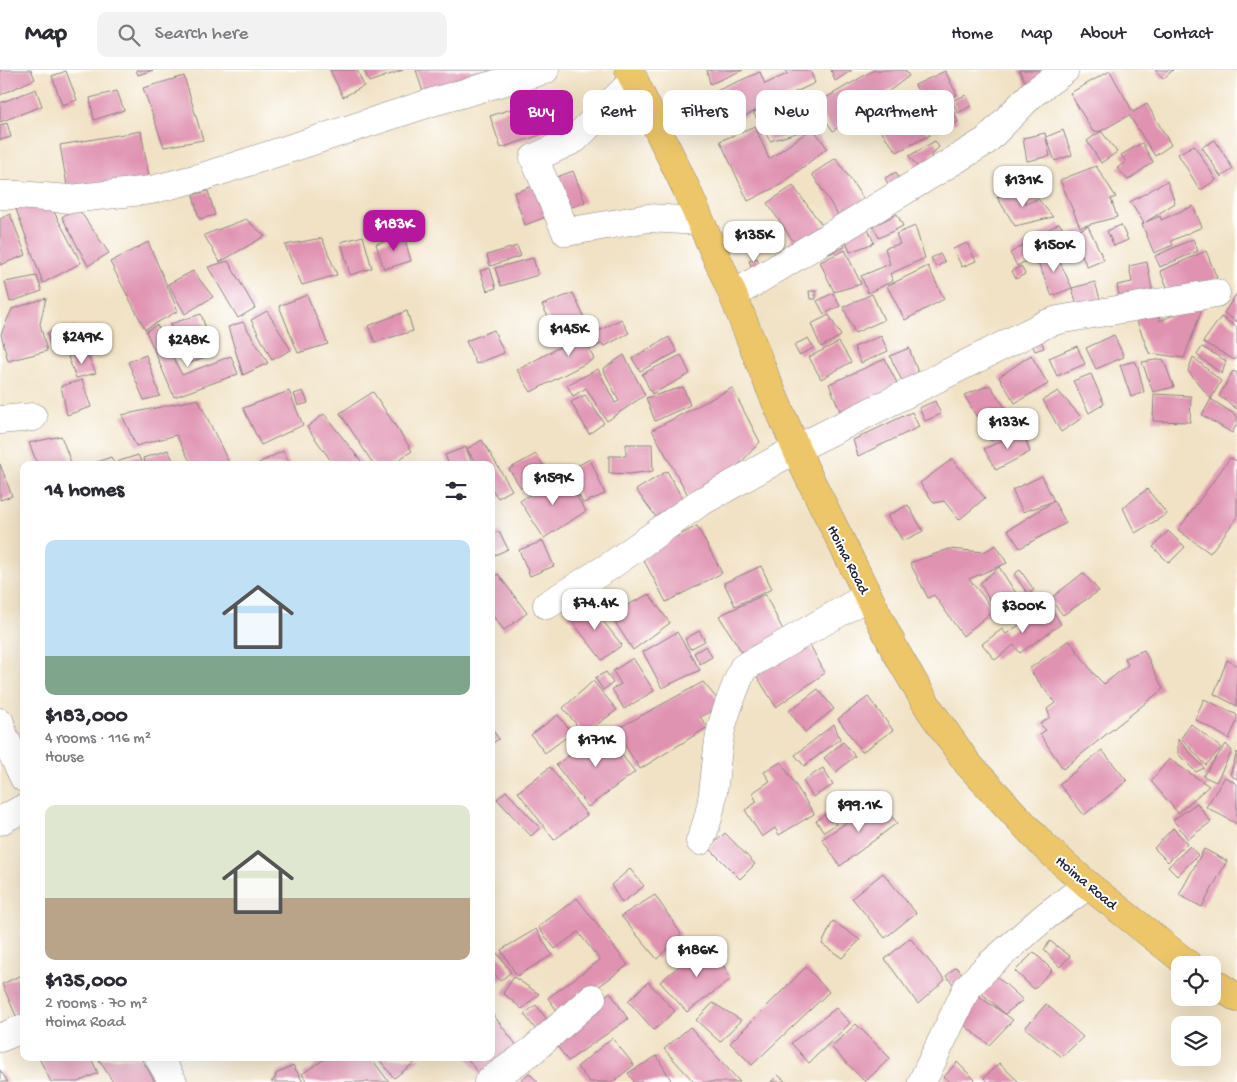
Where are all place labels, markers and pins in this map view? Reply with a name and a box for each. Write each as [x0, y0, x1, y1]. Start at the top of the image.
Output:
pin: $131K [988, 166, 1058, 208]
pin: $183K [359, 210, 429, 252]
pin: $135K [719, 220, 789, 263]
pin: $150K [1019, 230, 1089, 273]
pin: $145K [534, 314, 604, 357]
pin: $249K [47, 322, 117, 365]
pin: $248K [153, 326, 223, 368]
pin: $133K [973, 408, 1043, 450]
pin: $159K [518, 464, 588, 506]
pin: $74.4K [554, 588, 636, 631]
pin: $300K [988, 592, 1058, 634]
pin: $171K [561, 726, 631, 768]
pin: $99.1K [818, 790, 900, 833]
pin: $186K [662, 936, 732, 978]

